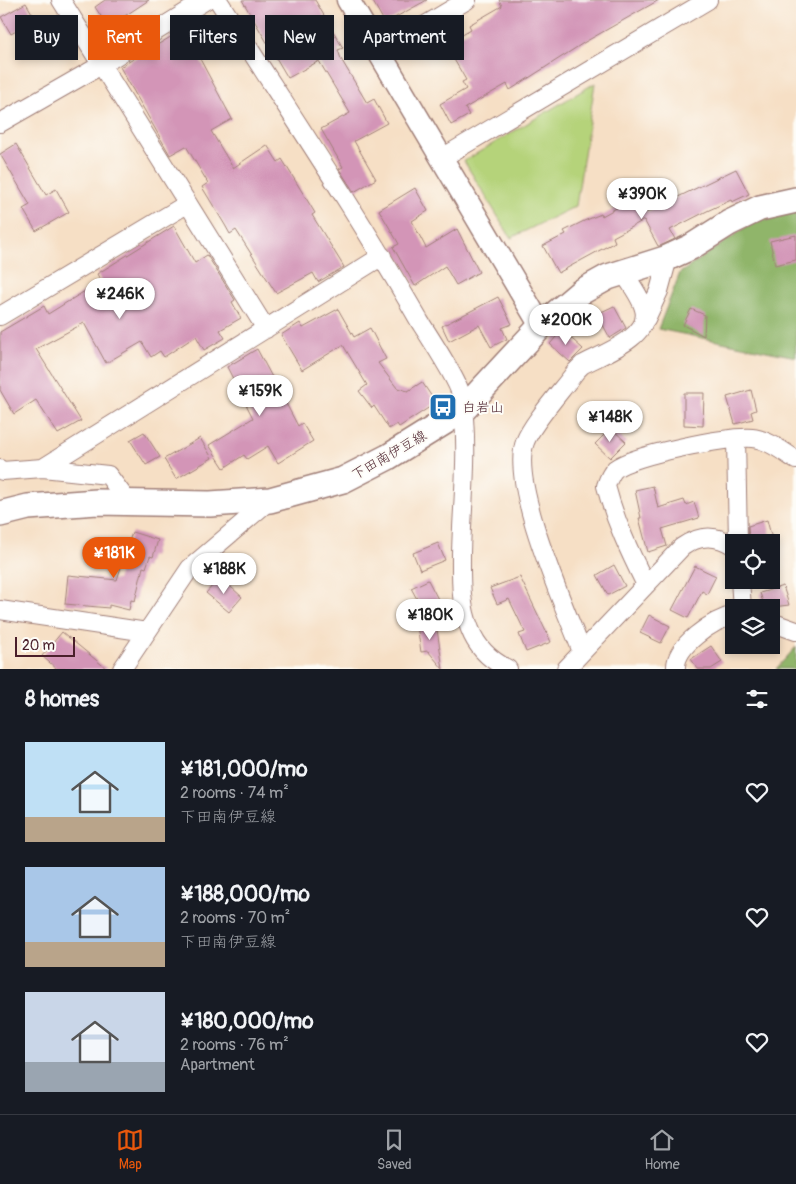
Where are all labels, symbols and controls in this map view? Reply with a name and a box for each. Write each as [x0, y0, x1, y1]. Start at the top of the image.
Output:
chip: Buy [15, 15, 78, 60]
chip: Rent [88, 15, 160, 60]
chip: Filters [170, 15, 255, 60]
chip: New [265, 15, 334, 60]
chip: Apartment [344, 15, 464, 60]
pin: ¥390K [607, 178, 677, 220]
text: ¥390K [618, 184, 666, 204]
pin: ¥246K [85, 278, 155, 320]
text: ¥246K [96, 284, 144, 304]
pin: ¥200K [531, 304, 601, 346]
text: ¥200K [540, 310, 592, 330]
pin: ¥159K [225, 374, 295, 417]
text: ¥159K [238, 381, 282, 401]
bus stop icon: 白岩山 [428, 392, 458, 422]
place label: 白岩山 [462, 399, 504, 416]
pin: ¥148K [575, 400, 645, 443]
text: ¥148K [588, 407, 632, 427]
street label: 下田南伊豆線 [348, 427, 430, 483]
map controls [725, 534, 780, 654]
button: locate [725, 534, 780, 589]
pin: ¥181K [79, 536, 149, 579]
text: ¥181K [93, 543, 135, 563]
pin: ¥188K [189, 552, 259, 595]
text: ¥188K [202, 559, 246, 579]
pin: ¥180K [395, 598, 465, 641]
button: layers [725, 599, 780, 654]
text: ¥180K [407, 605, 453, 625]
scale bar [15, 634, 75, 657]
text: 20 m [22, 637, 55, 654]
icon: filters [743, 685, 771, 713]
text: 8 homes [25, 686, 99, 713]
text: ¥181,000/mo [180, 756, 307, 783]
icon: home [65, 762, 125, 822]
icon: heart [743, 778, 771, 806]
text: 2 rooms · 74 m² [180, 783, 289, 803]
text: 下田南伊豆線 [180, 807, 276, 827]
text: ¥188,000/mo [180, 881, 310, 908]
icon: home [65, 887, 125, 947]
icon: heart [743, 903, 771, 931]
text: 2 rooms · 70 m² [180, 908, 290, 928]
text: 下田南伊豆線 [180, 932, 276, 952]
text: ¥180,000/mo [180, 1008, 314, 1035]
icon: home [65, 1012, 125, 1072]
icon: heart [743, 1028, 771, 1056]
text: 2 rooms · 76 m² [180, 1035, 289, 1055]
text: Apartment [180, 1055, 255, 1075]
tab: Map [116, 1126, 144, 1173]
tab: Saved [377, 1126, 412, 1173]
tab: Home [644, 1126, 680, 1173]

